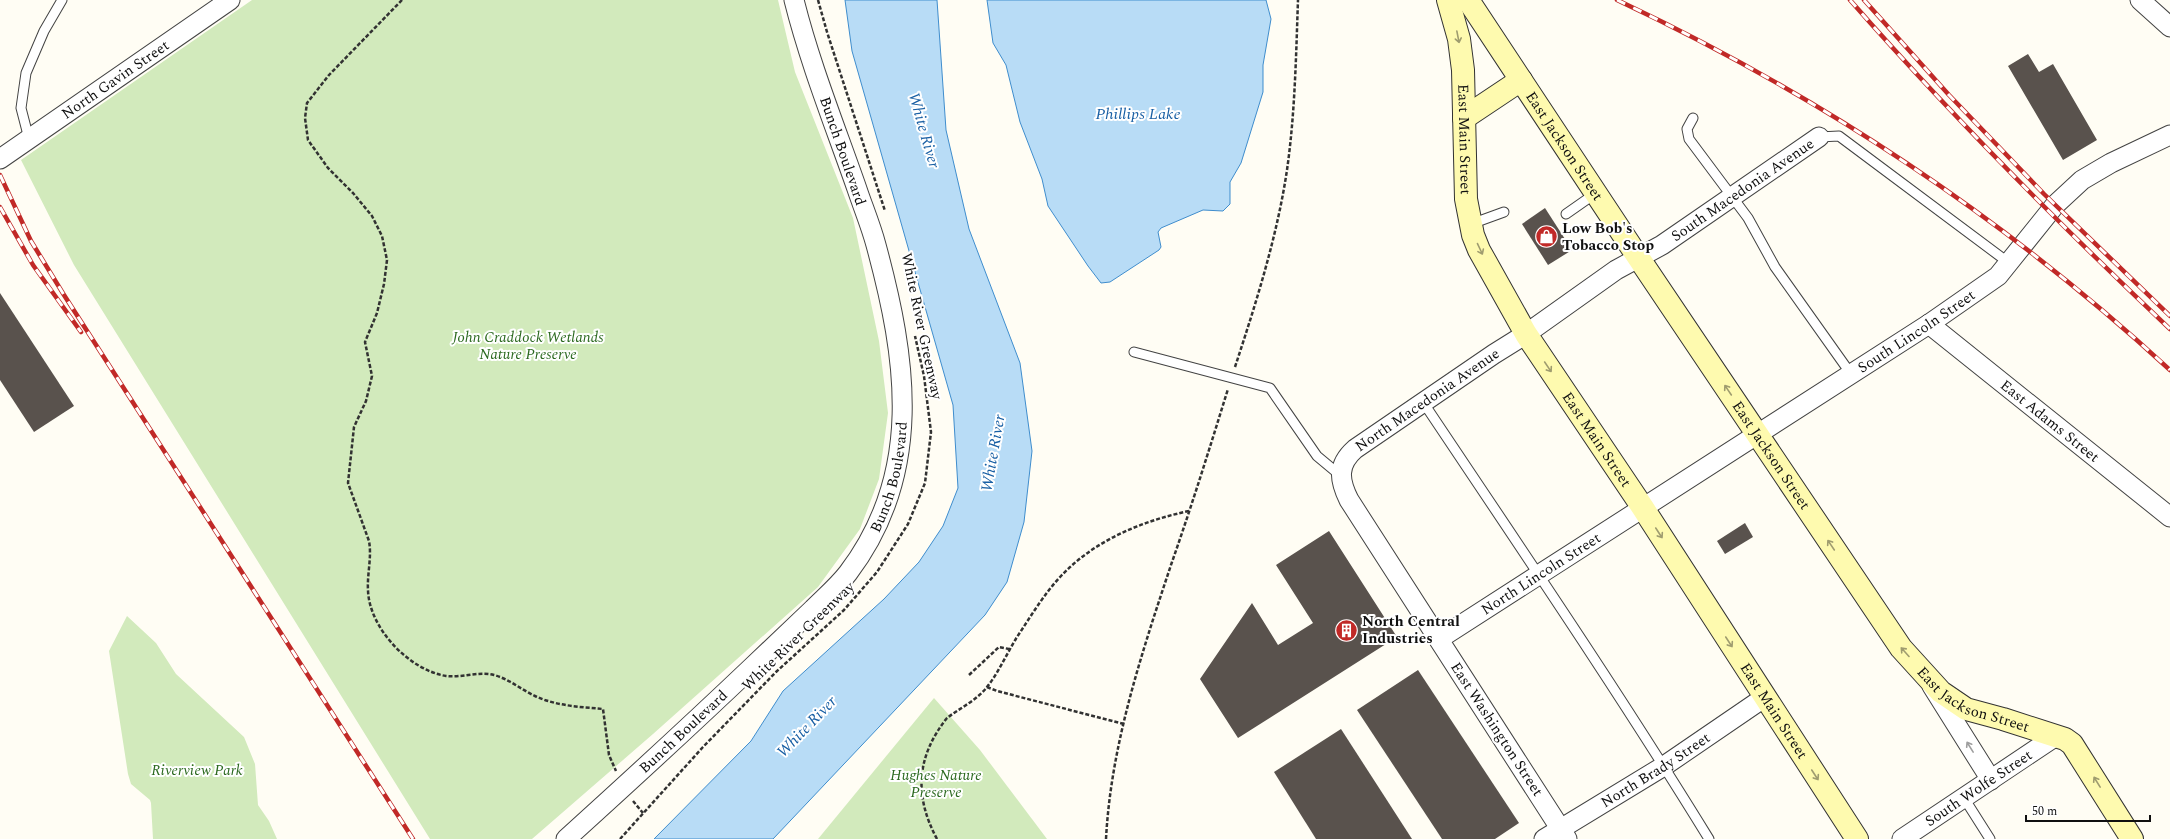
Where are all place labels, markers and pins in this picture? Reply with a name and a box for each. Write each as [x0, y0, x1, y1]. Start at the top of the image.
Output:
place label: Low Bob's Tobacco Stop [1562, 217, 1654, 257]
shop icon: Low Bob's Tobacco Stop [1534, 224, 1560, 250]
place label: North Central Industries [1362, 610, 1460, 650]
building icon: North Central Industries [1334, 617, 1360, 643]

